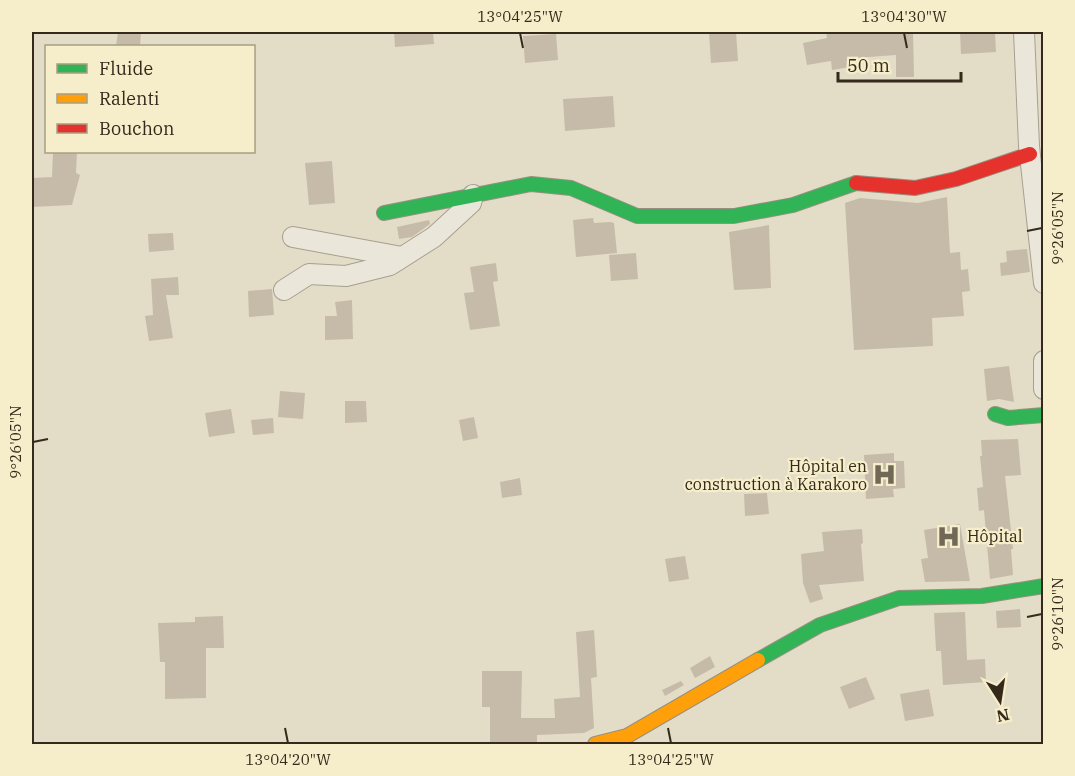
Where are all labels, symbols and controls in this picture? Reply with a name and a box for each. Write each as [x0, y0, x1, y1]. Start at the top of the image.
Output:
text: 13°04'25"W [477, 7, 563, 26]
text: 13°04'30"W [861, 7, 947, 26]
legend [45, 45, 255, 153]
scale bar [838, 45, 961, 83]
text: 50 m [847, 54, 890, 77]
text: Fluide [99, 57, 153, 80]
text: Ralenti [99, 87, 160, 110]
text: Bouchon [99, 117, 175, 140]
text: 9°26'05"N [1048, 191, 1067, 265]
text: 9°26'05"N [6, 405, 25, 479]
place label: Hôpital en construction à Karakoro [685, 456, 867, 494]
hospital icon: Hôpital en construction à Karakoro [872, 462, 898, 488]
hospital icon: Hôpital [936, 523, 962, 549]
place label: Hôpital [967, 526, 1023, 546]
text: 9°26'10"N [1048, 577, 1067, 651]
north arrow [970, 671, 1030, 731]
text: N [995, 705, 1011, 727]
text: 13°04'20"W [245, 750, 331, 769]
text: 13°04'25"W [628, 750, 714, 769]

